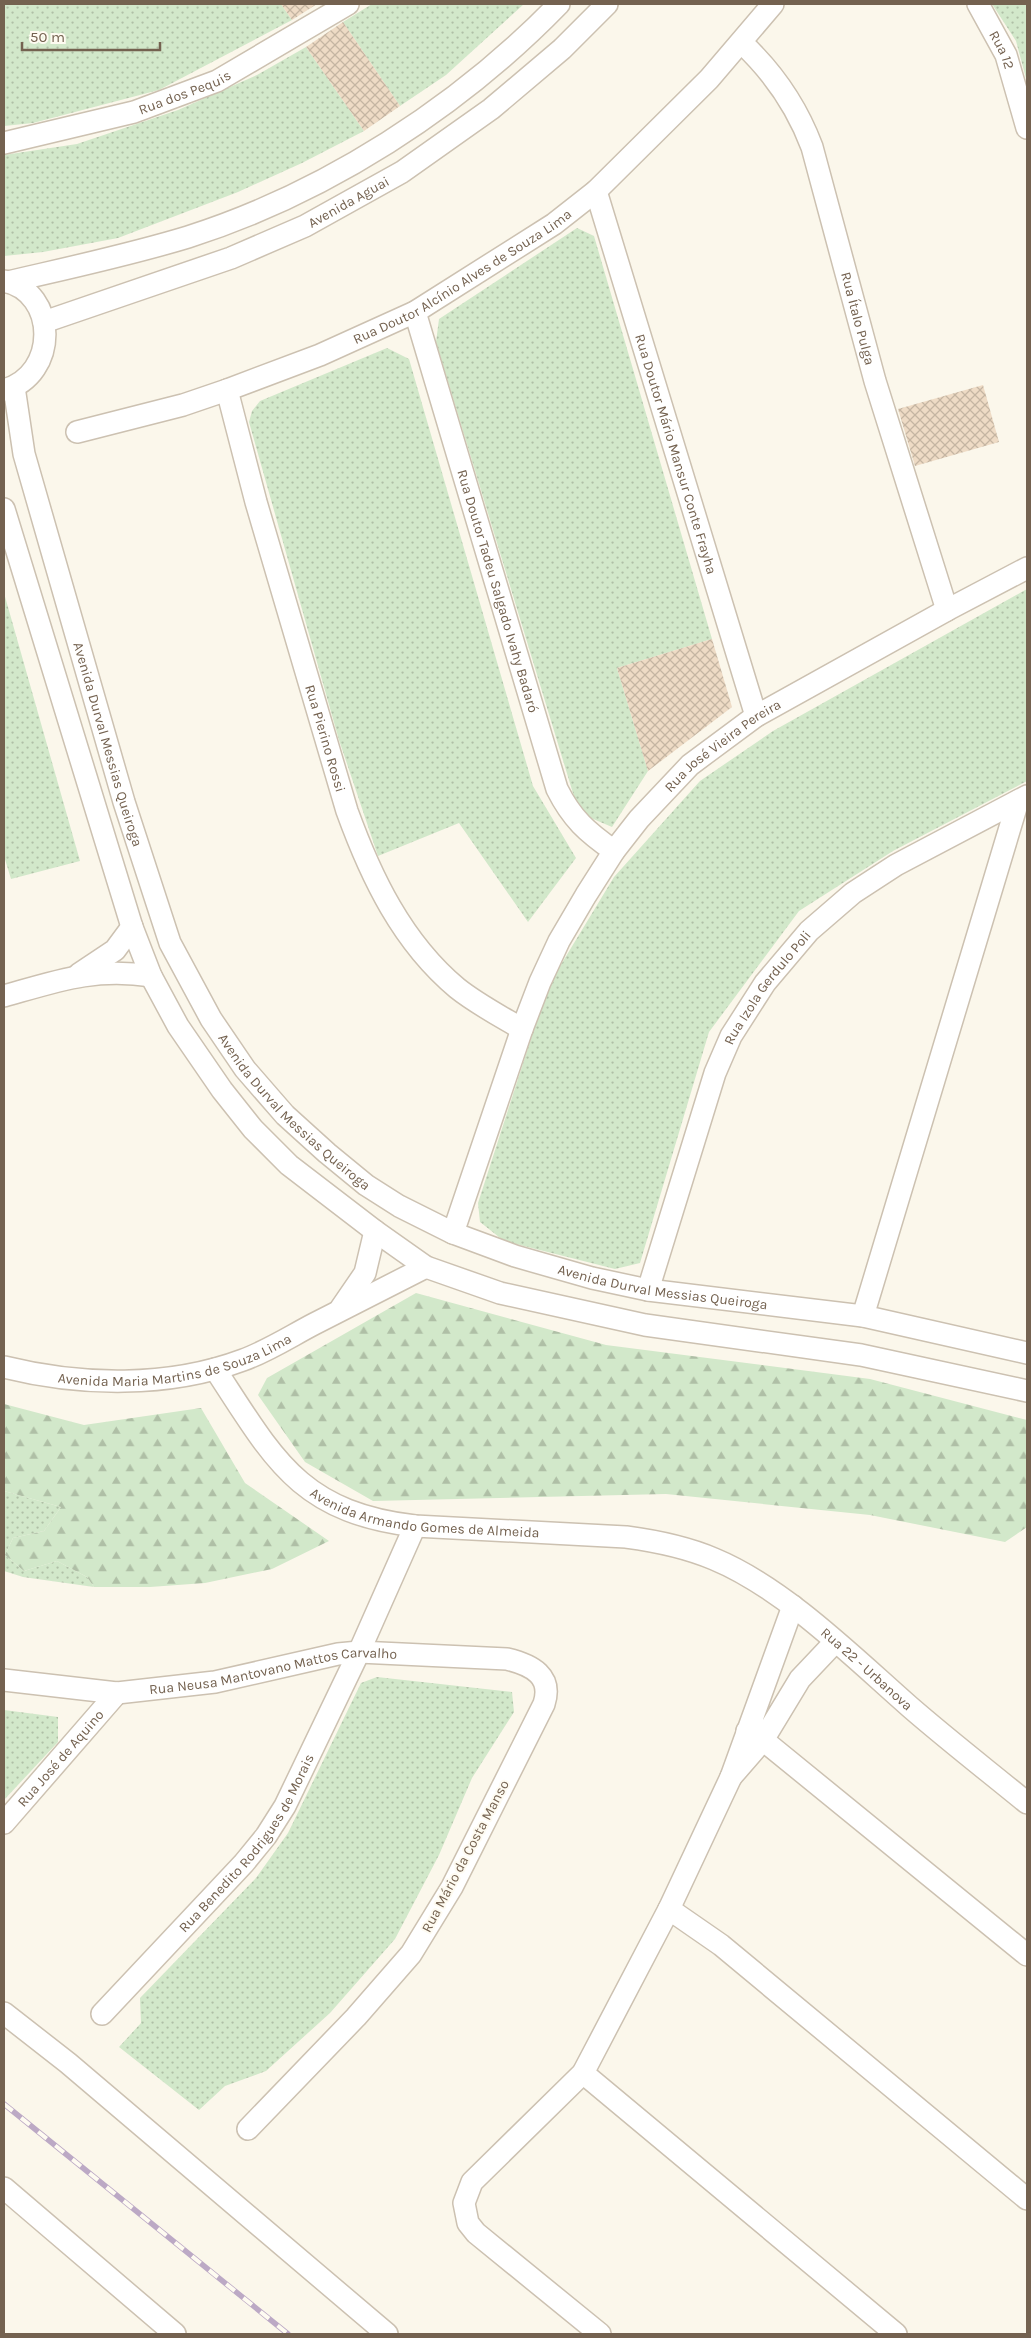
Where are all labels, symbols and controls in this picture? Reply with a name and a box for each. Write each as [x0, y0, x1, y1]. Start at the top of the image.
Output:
scale bar [22, 20, 160, 52]
text: 50 m [30, 28, 65, 46]
street label: Rua 12 [985, 28, 1018, 71]
street label: Rua dos Pequis [136, 67, 234, 119]
street label: Avenida Aguai [305, 173, 392, 232]
street label: Rua Doutor Alcínio Alves de Souza Lima [350, 206, 575, 348]
street label: Rua Ítalo Pulga [837, 270, 878, 367]
street label: Rua Doutor Mário Mansur Conte Frayha [631, 332, 720, 576]
street label: Rua Doutor Tadeu Salgado Ivahy Badaró [453, 467, 542, 715]
street label: Avenida Durval Messias Queiroga [69, 640, 146, 849]
street label: Rua Pierino Rossi [301, 683, 349, 794]
street label: Rua José Vieira Pereira [661, 696, 784, 796]
street label: Rua Izola Gerdulo Poli [720, 927, 815, 1047]
street label: Avenida Durval Messias Queiroga [214, 1030, 374, 1194]
street label: Avenida Durval Messias Queiroga [556, 1261, 768, 1313]
street label: Avenida Maria Martins de Souza Lima [57, 1330, 294, 1390]
street label: Avenida Armando Gomes de Almeida [307, 1484, 540, 1541]
street label: Rua 22 - Urbanova [817, 1624, 916, 1714]
street label: Rua Neusa Mantovano Mattos Carvalho [148, 1644, 398, 1698]
street label: Rua José de Aquino [14, 1706, 108, 1810]
street label: Rua Benedito Rodrigues de Morais [175, 1751, 318, 1936]
street label: Rua Mário da Costa Manso [418, 1777, 513, 1935]

